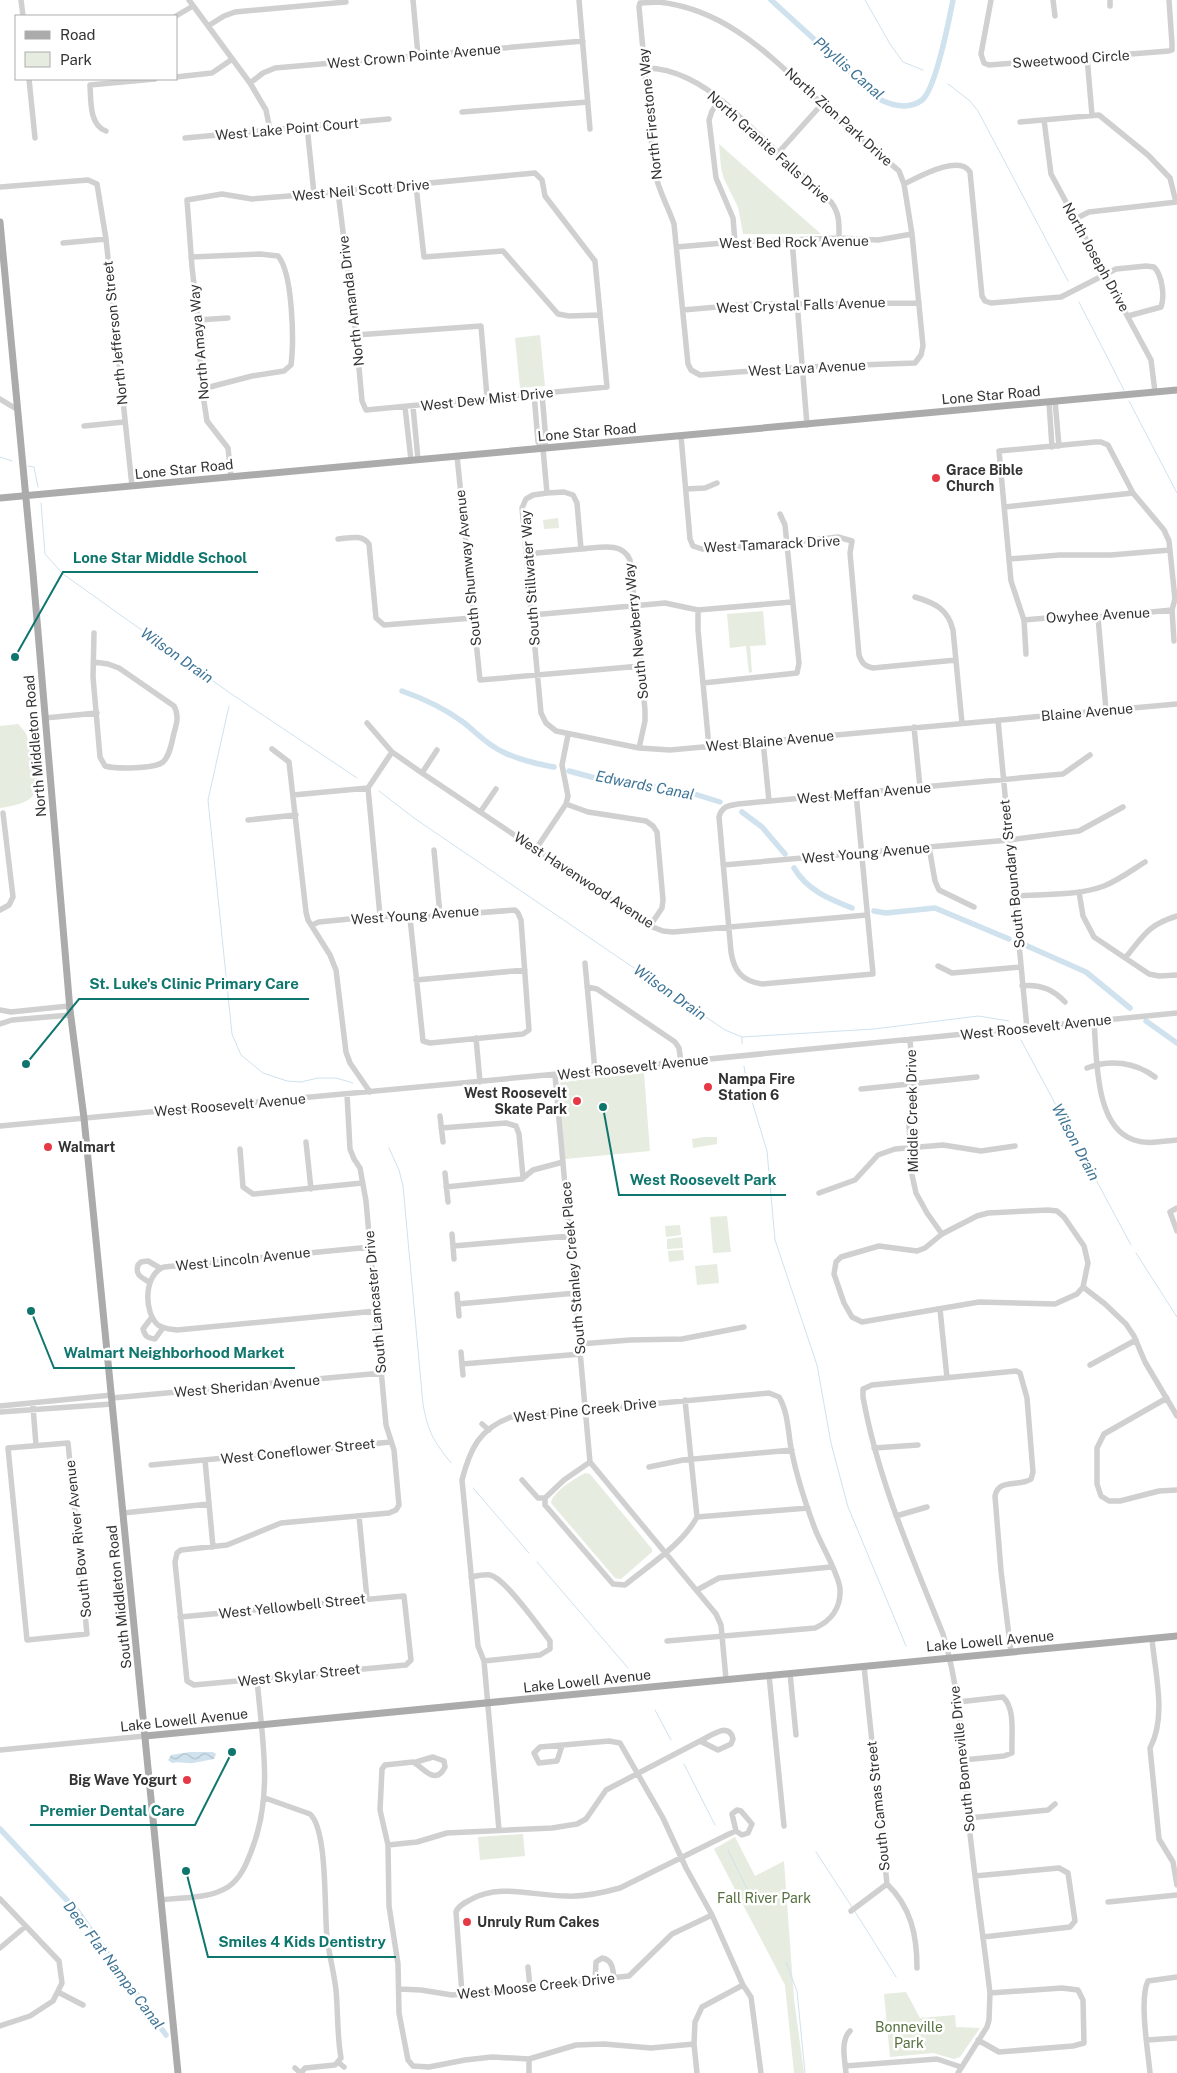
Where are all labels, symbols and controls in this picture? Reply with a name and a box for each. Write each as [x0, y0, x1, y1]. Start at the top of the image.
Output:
legend [15, 15, 178, 80]
text: Road [60, 26, 96, 43]
water label: Phyllis Canal [811, 33, 887, 103]
street label: West Crown Pointe Avenue [327, 40, 502, 72]
street label: North Firestone Way [635, 47, 665, 181]
street label: Sweetwood Circle [1012, 47, 1130, 71]
text: Park [60, 51, 92, 68]
street label: North Zion Park Drive [782, 65, 896, 169]
street label: North Granite Falls Drive [704, 88, 834, 206]
street label: West Lake Point Court [215, 115, 359, 143]
street label: West Neil Scott Drive [292, 176, 430, 204]
street label: North Joseph Drive [1059, 200, 1133, 314]
street label: West Bed Rock Avenue [719, 233, 869, 251]
street label: North Amanda Drive [335, 235, 367, 367]
street label: North Jefferson Street [99, 260, 131, 406]
street label: North Amaya Way [186, 283, 212, 400]
street label: West Crystal Falls Avenue [716, 294, 886, 316]
street label: West Lava Avenue [748, 357, 866, 379]
street label: Lone Star Road [941, 383, 1041, 407]
street label: West Dew Mist Drive [420, 384, 554, 414]
street label: Lone Star Road [537, 420, 637, 444]
street label: Lone Star Road [134, 456, 234, 482]
place label: Grace Bible Church [946, 462, 1023, 494]
marker: Grace Bible Church [930, 472, 942, 484]
street label: South Shumway Avenue [452, 489, 484, 647]
street label: South Stillwater Way [517, 509, 543, 646]
street label: West Tamarack Drive [703, 532, 841, 556]
callout: Lone Star Middle School [63, 542, 258, 572]
text: Lone Star Middle School [73, 549, 247, 566]
street label: South Newberry Way [621, 561, 651, 700]
street label: Owyhee Avenue [1046, 604, 1150, 626]
water label: Wilson Drain [137, 624, 217, 686]
street label: North Middleton Road [21, 674, 49, 818]
street label: Blaine Avenue [1040, 700, 1134, 724]
street label: West Blaine Avenue [705, 727, 835, 755]
water label: Edwards Canal [594, 767, 696, 803]
street label: West Meffan Avenue [796, 779, 932, 807]
street label: South Boundary Street [996, 799, 1028, 949]
street label: West Havenwood Avenue [511, 829, 657, 931]
street label: West Young Avenue [801, 839, 931, 867]
street label: West Young Avenue [350, 903, 480, 927]
water label: Wilson Drain [630, 961, 710, 1023]
callout: St. Luke's Clinic Primary Care [79, 969, 309, 999]
text: St. Luke's Clinic Primary Care [89, 975, 299, 992]
street label: West Roosevelt Avenue [960, 1011, 1112, 1043]
street label: Middle Creek Drive [903, 1049, 921, 1173]
street label: West Roosevelt Avenue [557, 1051, 709, 1083]
place label: Nampa Fire Station 6 [718, 1071, 795, 1103]
marker: Nampa Fire Station 6 [702, 1081, 714, 1093]
place label: West Roosevelt Skate Park [464, 1085, 567, 1117]
street label: West Roosevelt Avenue [154, 1090, 306, 1120]
marker: West Roosevelt Skate Park [571, 1095, 583, 1107]
water label: Wilson Drain [1049, 1101, 1103, 1183]
place label: Walmart [58, 1139, 115, 1155]
marker: Walmart [42, 1141, 54, 1153]
callout: West Roosevelt Park [619, 1165, 786, 1195]
text: West Roosevelt Park [630, 1171, 777, 1188]
street label: South Stanley Creek Place [557, 1181, 589, 1355]
street label: South Lancaster Drive [361, 1230, 389, 1374]
street label: West Lincoln Avenue [175, 1244, 311, 1274]
callout: Walmart Neighborhood Market [54, 1338, 295, 1368]
text: Walmart Neighborhood Market [63, 1344, 285, 1361]
street label: West Sheridan Avenue [173, 1372, 321, 1400]
street label: West Pine Creek Drive [513, 1395, 657, 1425]
street label: West Coneflower Street [220, 1435, 376, 1467]
street label: South Bow River Avenue [62, 1459, 94, 1619]
street label: South Middleton Road [104, 1524, 134, 1670]
street label: West Yellowbell Street [218, 1590, 366, 1622]
street label: Lake Lowell Avenue [925, 1627, 1055, 1655]
street label: West Skylar Street [237, 1661, 361, 1689]
street label: Lake Lowell Avenue [522, 1666, 652, 1696]
street label: South Bonneville Drive [946, 1685, 978, 1833]
street label: Lake Lowell Avenue [119, 1705, 249, 1735]
street label: South Camas Street [863, 1740, 893, 1872]
place label: Big Wave Yogurt [69, 1772, 177, 1788]
marker: Big Wave Yogurt [181, 1774, 193, 1786]
callout: Premier Dental Care [30, 1795, 195, 1825]
text: Premier Dental Care [39, 1802, 185, 1819]
park label: Fall River Park [717, 1890, 811, 1906]
water label: Deer Flat Nampa Canal [60, 1898, 168, 2032]
place label: Unruly Rum Cakes [477, 1914, 599, 1930]
marker: Unruly Rum Cakes [461, 1916, 473, 1928]
callout: Smiles 4 Kids Dentistry [208, 1927, 396, 1957]
text: Smiles 4 Kids Dentistry [218, 1933, 386, 1950]
street label: West Moose Creek Drive [456, 1970, 616, 2002]
park label: Bonneville Park [875, 2019, 943, 2051]

